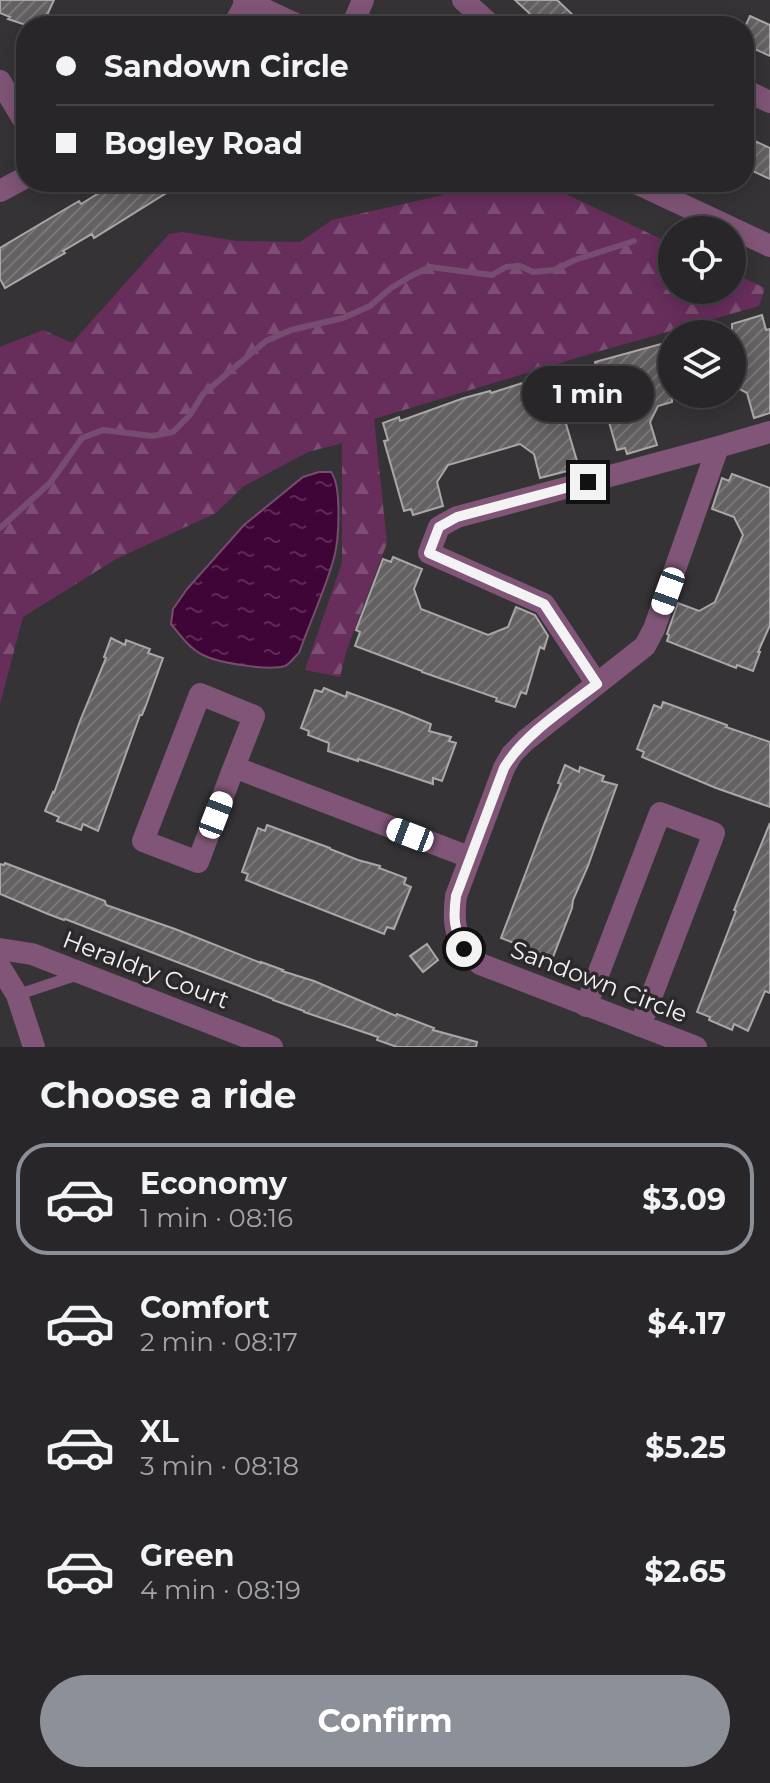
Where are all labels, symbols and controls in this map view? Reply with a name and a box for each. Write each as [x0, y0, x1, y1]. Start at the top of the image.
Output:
text: Sandown Circle [104, 48, 349, 85]
text: Bogley Road [104, 125, 303, 162]
map controls [658, 216, 746, 408]
button: locate [658, 216, 746, 304]
button: layers [658, 320, 746, 408]
callout: 1 min [522, 366, 654, 422]
text: 1 min [553, 378, 623, 410]
route end [570, 464, 606, 500]
car [649, 564, 687, 618]
car [196, 788, 236, 842]
car [383, 815, 437, 855]
street label: Heraldry Court [59, 925, 234, 1015]
route start [446, 931, 482, 967]
street label: Sandown Circle [507, 935, 692, 1029]
text: Choose a ride [40, 1073, 297, 1117]
icon: car [44, 1163, 116, 1235]
text: Economy [140, 1165, 287, 1202]
text: $3.09 [642, 1181, 726, 1218]
text: 1 min · 08:16 [140, 1202, 293, 1234]
icon: car [44, 1287, 116, 1359]
text: Comfort [140, 1289, 270, 1326]
text: $4.17 [648, 1305, 726, 1342]
text: 2 min · 08:17 [140, 1326, 298, 1358]
icon: car [44, 1411, 116, 1483]
text: XL [140, 1413, 179, 1450]
text: $5.25 [645, 1429, 726, 1466]
text: 3 min · 08:18 [140, 1450, 299, 1482]
icon: car [44, 1535, 116, 1607]
text: Green [140, 1537, 234, 1574]
text: $2.65 [644, 1553, 726, 1590]
text: 4 min · 08:19 [140, 1574, 301, 1606]
button: Confirm [40, 1675, 730, 1767]

